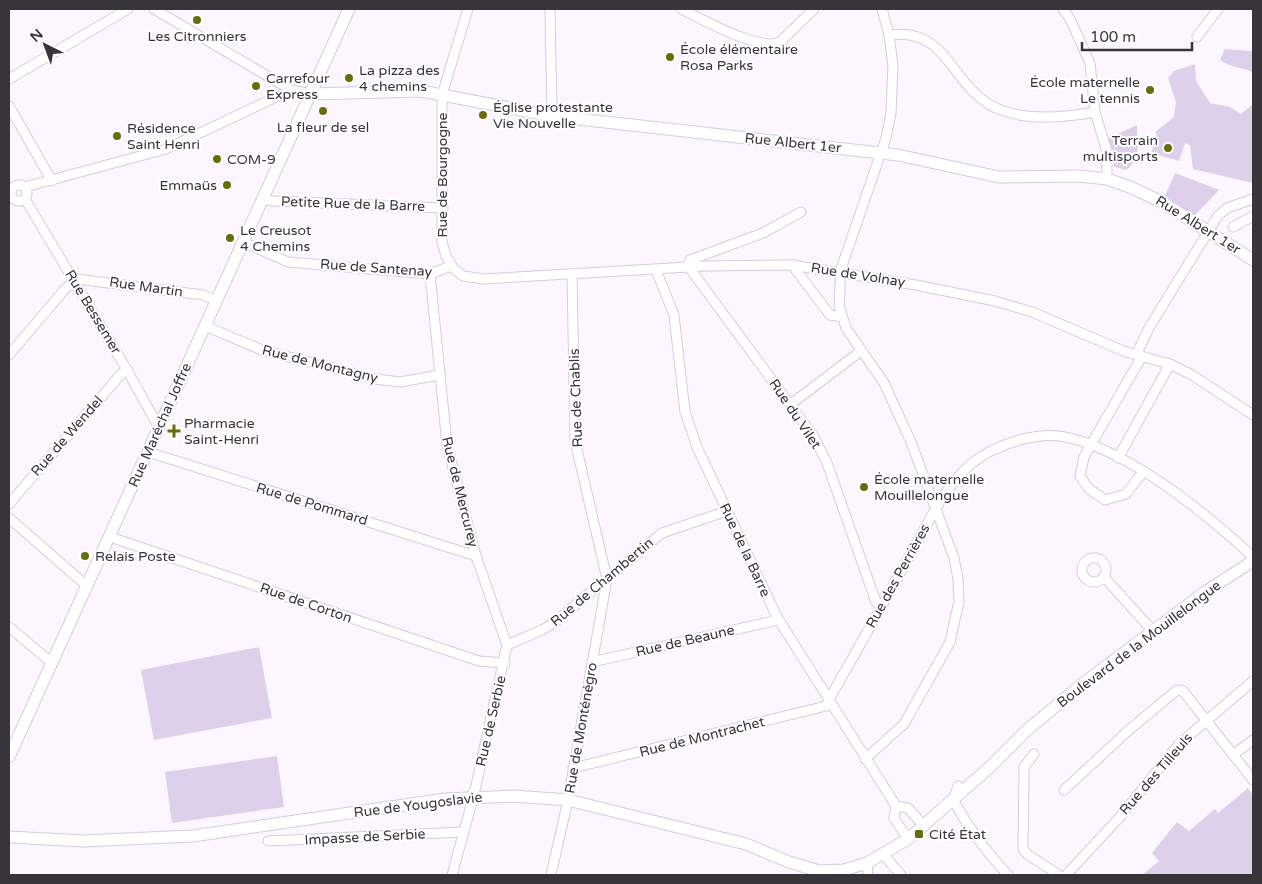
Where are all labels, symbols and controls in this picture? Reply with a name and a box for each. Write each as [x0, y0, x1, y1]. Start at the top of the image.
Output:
marker: Les Citronniers [191, 14, 203, 26]
north arrow [20, 20, 70, 70]
scale bar [1082, 20, 1192, 52]
text: N [27, 26, 47, 46]
place label: Les Citronniers [147, 28, 247, 45]
text: 100 m [1090, 28, 1136, 46]
place label: École élémentaire Rosa Parks [680, 41, 798, 74]
marker: École élémentaire Rosa Parks [664, 51, 676, 63]
place label: La pizza des 4 chemins [359, 62, 440, 95]
place label: Carrefour Express [266, 70, 330, 103]
marker: La pizza des 4 chemins [343, 72, 355, 84]
place label: École maternelle Le tennis [1030, 74, 1140, 107]
marker: Carrefour Express [250, 80, 262, 92]
marker: École maternelle Le tennis [1144, 84, 1156, 96]
place label: Église protestante Vie Nouvelle [493, 99, 613, 132]
marker: La fleur de sel [317, 105, 329, 117]
marker: Église protestante Vie Nouvelle [477, 109, 489, 121]
street label: Rue de Bourgogne [434, 112, 451, 237]
place label: La fleur de sel [277, 119, 369, 136]
place label: Résidence Saint Henri [127, 120, 200, 153]
street label: Rue Albert 1er [744, 129, 843, 157]
marker: Résidence Saint Henri [111, 130, 123, 142]
place label: Terrain multisports [1083, 132, 1158, 165]
marker: Terrain multisports [1162, 142, 1174, 154]
place label: COM-9 [227, 151, 276, 168]
marker: COM-9 [211, 153, 223, 165]
place label: Emmaüs [159, 177, 217, 194]
marker: Emmaüs [221, 179, 233, 191]
street label: Rue Albert 1er [1152, 192, 1244, 258]
street label: Petite Rue de la Barre [281, 193, 425, 215]
place label: Le Creusot 4 Chemins [240, 222, 312, 255]
marker: Le Creusot 4 Chemins [224, 232, 236, 244]
street label: Rue de Santenay [319, 256, 433, 280]
street label: Rue de Volnay [810, 259, 907, 291]
street label: Rue Bessemer [61, 267, 125, 358]
street label: Rue Martin [108, 273, 184, 301]
street label: Rue de Montagny [260, 341, 380, 387]
street label: Rue de Chablis [566, 348, 586, 448]
street label: Rue Maréchal Joffre [125, 360, 195, 490]
street label: Rue du Vilet [765, 376, 825, 453]
street label: Rue de Wendel [28, 392, 106, 480]
place label: Pharmacie Saint-Henri [184, 415, 259, 448]
marker: Pharmacie Saint-Henri [168, 425, 180, 437]
street label: Rue de Mercurey [438, 435, 482, 550]
place label: École maternelle Mouillelongue [874, 471, 984, 504]
street label: Rue de Pommard [254, 479, 370, 529]
marker: École maternelle Mouillelongue [858, 481, 870, 493]
street label: Rue de la Barre [716, 500, 774, 600]
street label: Rue des Perrières [862, 521, 934, 631]
street label: Rue de Chambertin [547, 534, 657, 630]
place label: Relais Poste [95, 548, 176, 565]
marker: Relais Poste [79, 550, 91, 562]
street label: Boulevard de la Mouillelongue [1054, 577, 1224, 711]
street label: Rue de Corton [258, 579, 354, 627]
street label: Rue de Beaune [634, 621, 736, 661]
street label: Rue de Monténégro [561, 661, 601, 795]
street label: Rue de Serbie [472, 674, 510, 768]
street label: Rue de Montrachet [638, 713, 767, 761]
street label: Rue des Tilleuls [1116, 729, 1196, 818]
street label: Rue de Yougoslavie [353, 789, 483, 821]
street label: Impasse de Serbie [304, 825, 426, 849]
place label: Cité État [929, 826, 987, 843]
marker: Cité État [913, 828, 925, 840]

